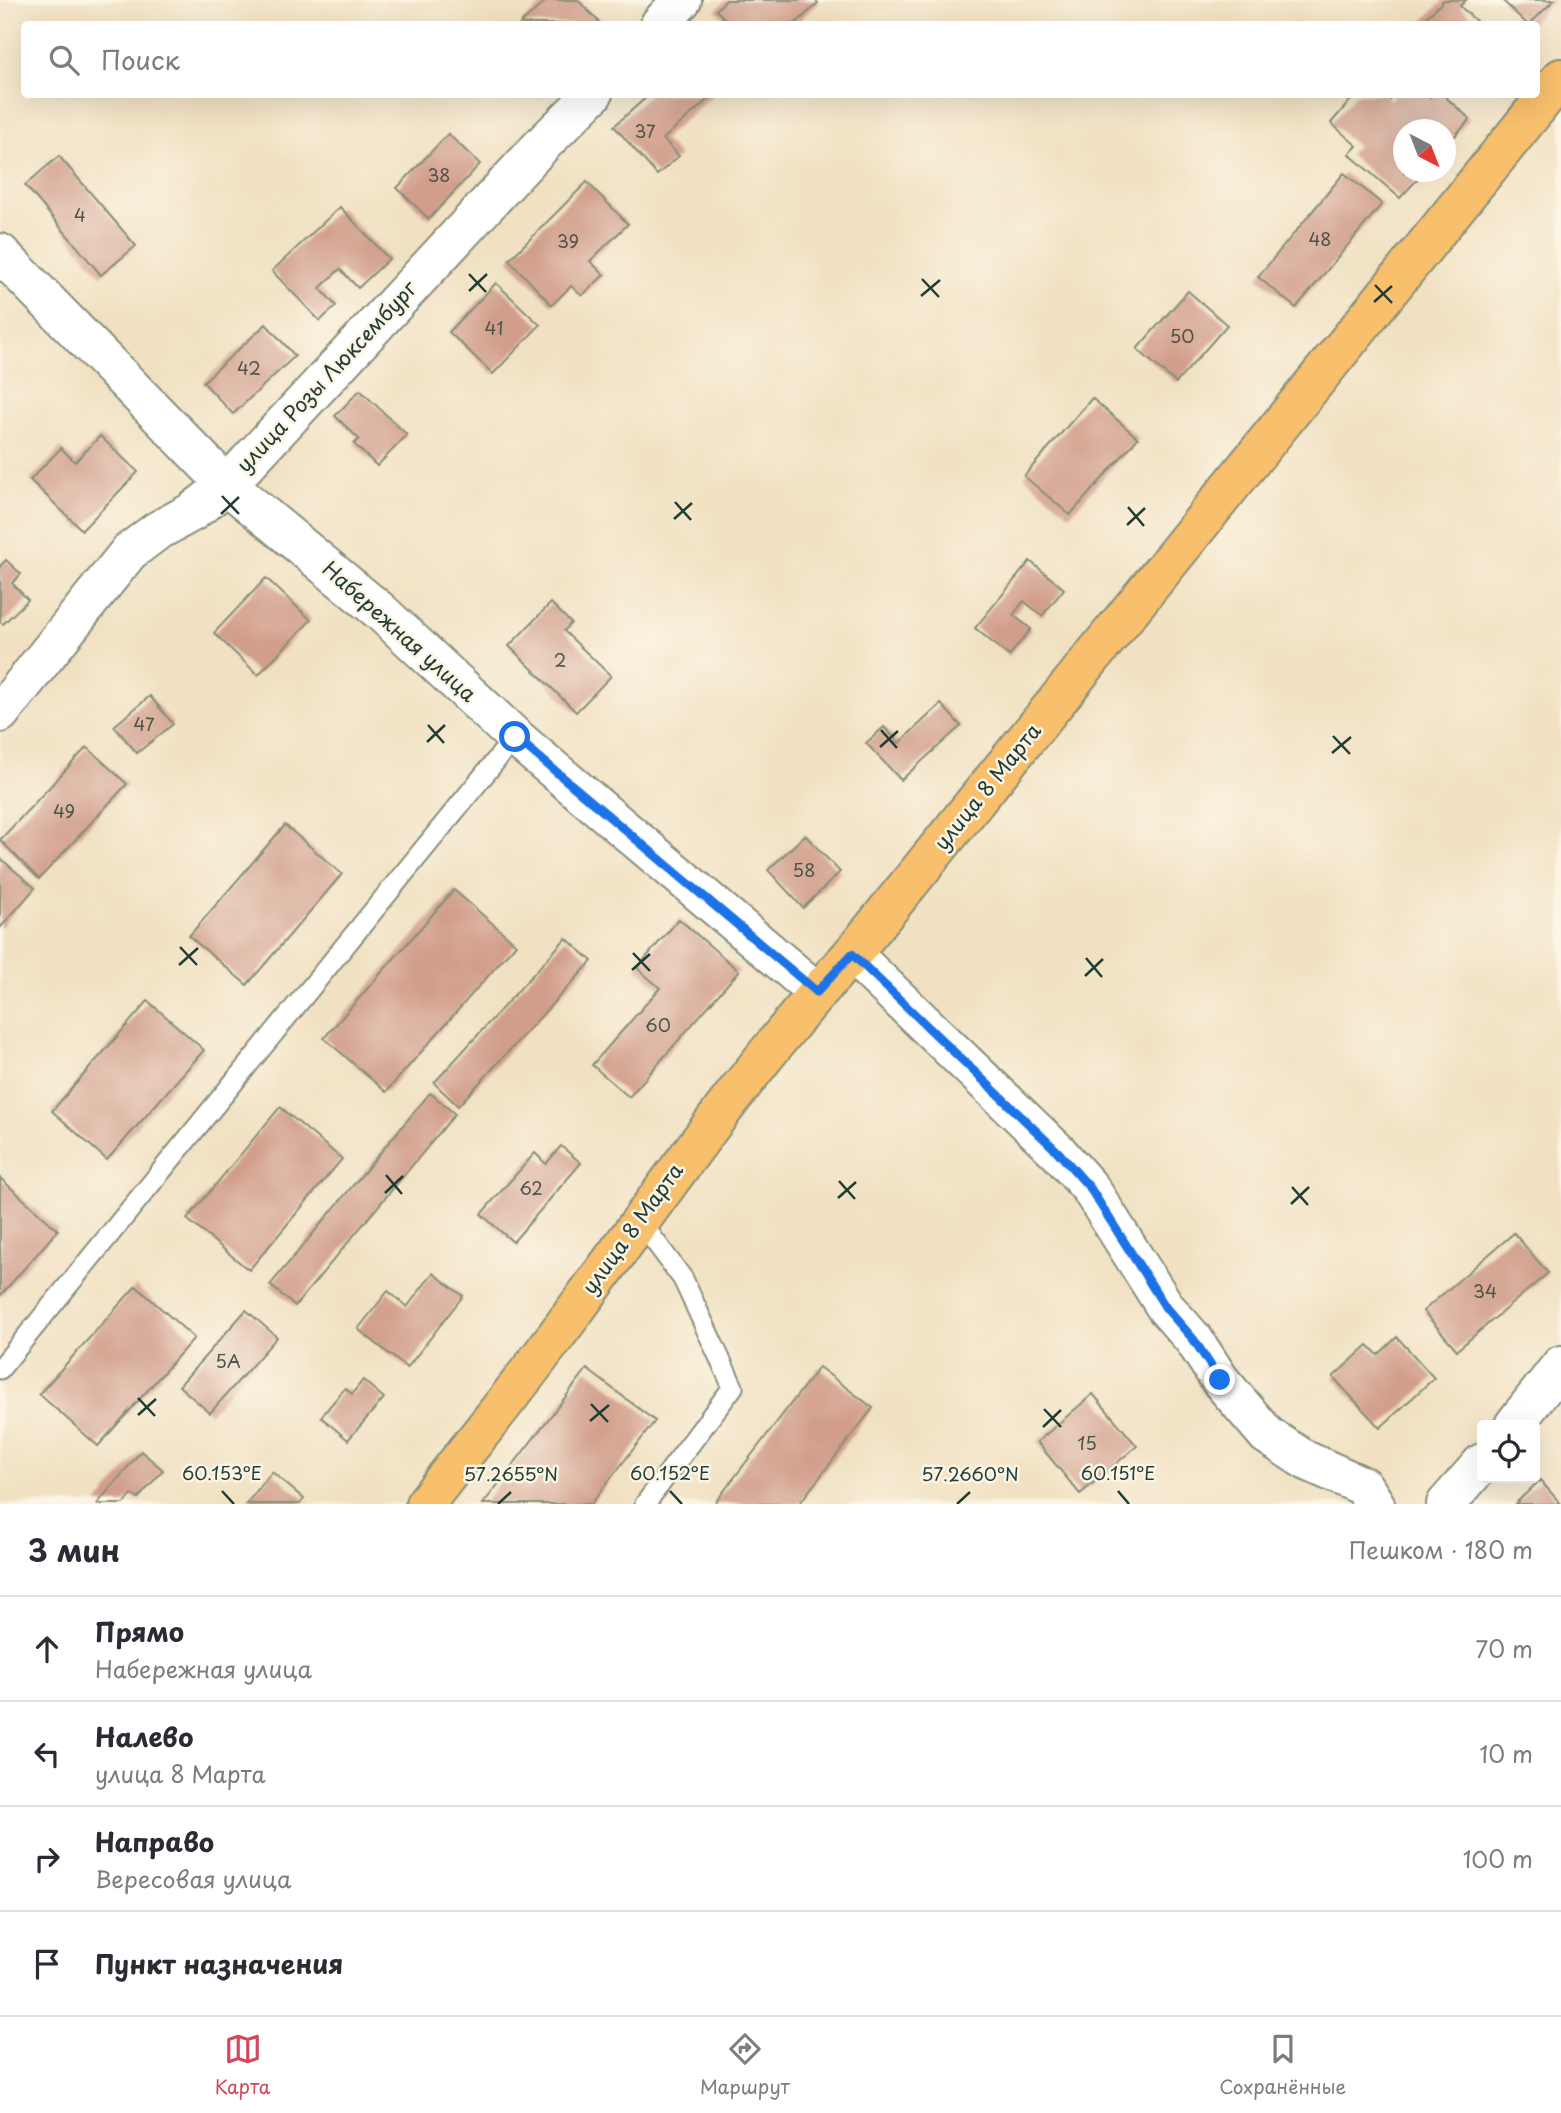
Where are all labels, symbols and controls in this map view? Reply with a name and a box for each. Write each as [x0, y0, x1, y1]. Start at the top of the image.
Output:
search box [21, 21, 1540, 98]
text: Поиск [101, 40, 180, 79]
icon: search [45, 41, 83, 79]
house number: 37 [634, 117, 656, 144]
north arrow [1393, 119, 1456, 182]
house number: 38 [427, 161, 451, 188]
house number: 4 [74, 201, 86, 228]
house number: 48 [1308, 225, 1332, 252]
house number: 39 [557, 227, 579, 254]
street label: улица Розы Люксембург [228, 272, 424, 479]
house number: 41 [485, 314, 503, 341]
house number: 50 [1170, 322, 1194, 349]
house number: 42 [237, 354, 261, 381]
street label: Набережная улица [316, 552, 485, 709]
house number: 2 [554, 646, 566, 673]
house number: 47 [133, 710, 155, 737]
street label: улица 8 Марта [925, 715, 1048, 856]
route start [499, 721, 530, 752]
house number: 49 [53, 797, 75, 824]
house number: 58 [793, 856, 815, 883]
house number: 60 [645, 1011, 671, 1038]
street label: улица 8 Марта [573, 1155, 690, 1300]
house number: 62 [519, 1174, 543, 1201]
house number: 34 [1473, 1277, 1497, 1304]
house number: 5А [215, 1347, 241, 1374]
route end [1204, 1364, 1235, 1395]
map controls [1477, 1420, 1540, 1483]
button: locate [1477, 1420, 1540, 1483]
house number: 15 [1077, 1429, 1097, 1456]
text: 60.153°E [182, 1459, 262, 1486]
text: 60.152°E [630, 1459, 710, 1486]
text: 60.151°E [1081, 1459, 1155, 1486]
text: 57.2655°N [464, 1460, 558, 1487]
text: 57.2660°N [921, 1460, 1019, 1487]
text: 3 мин [28, 1527, 120, 1572]
text: Пешком · 180 m [1349, 1532, 1533, 1567]
text: Прямо [95, 1612, 184, 1651]
icon: ahead [28, 1630, 66, 1668]
text: 70 m [1475, 1631, 1533, 1666]
text: Набережная улица [95, 1651, 312, 1686]
text: Налево [95, 1717, 193, 1756]
icon: left [28, 1735, 66, 1773]
text: 10 m [1479, 1736, 1533, 1771]
text: улица 8 Марта [95, 1756, 266, 1791]
text: Направо [95, 1822, 214, 1861]
icon: right [28, 1840, 66, 1878]
text: 100 m [1463, 1841, 1533, 1876]
text: Вересовая улица [95, 1861, 292, 1896]
text: Пункт назначения [95, 1944, 343, 1983]
icon: arrive [28, 1945, 66, 1983]
tab: Карта [215, 2030, 271, 2100]
tab: Маршрут [700, 2030, 790, 2100]
tab: Сохранённые [1219, 2030, 1346, 2100]

